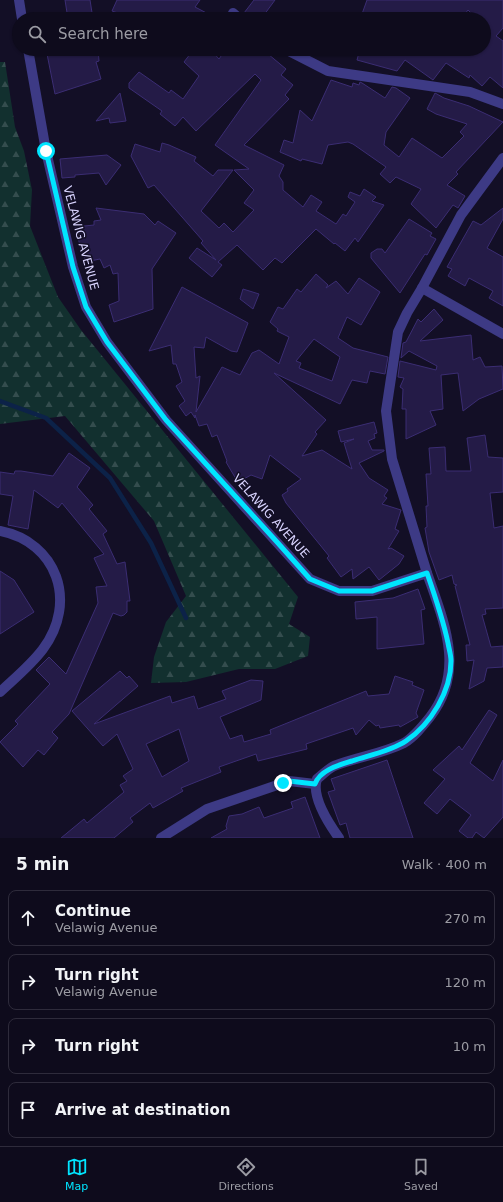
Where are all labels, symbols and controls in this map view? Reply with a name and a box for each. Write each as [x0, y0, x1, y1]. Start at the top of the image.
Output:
search box [12, 12, 491, 56]
icon: search [26, 23, 48, 45]
text: Search here [58, 25, 148, 43]
route start [37, 142, 55, 160]
street label: VELAWIG AVENUE [60, 184, 102, 292]
street label: VELAWIG AVENUE [230, 471, 312, 561]
route end [274, 774, 292, 792]
text: 5 min [16, 854, 69, 874]
text: Walk · 400 m [402, 857, 487, 872]
text: Continue [55, 902, 131, 920]
icon: ahead [17, 907, 39, 929]
text: 270 m [444, 911, 486, 926]
text: Velawig Avenue [55, 920, 157, 935]
text: Turn right [55, 966, 139, 984]
icon: right [17, 971, 39, 993]
text: 120 m [444, 975, 486, 990]
text: Velawig Avenue [55, 984, 157, 999]
icon: right [17, 1035, 39, 1057]
text: Turn right [55, 1037, 139, 1055]
text: 10 m [453, 1039, 486, 1054]
icon: arrive [17, 1099, 39, 1121]
text: Arrive at destination [55, 1101, 230, 1119]
tab: Map [65, 1156, 88, 1193]
tab: Directions [218, 1156, 274, 1193]
tab: Saved [404, 1156, 438, 1193]

